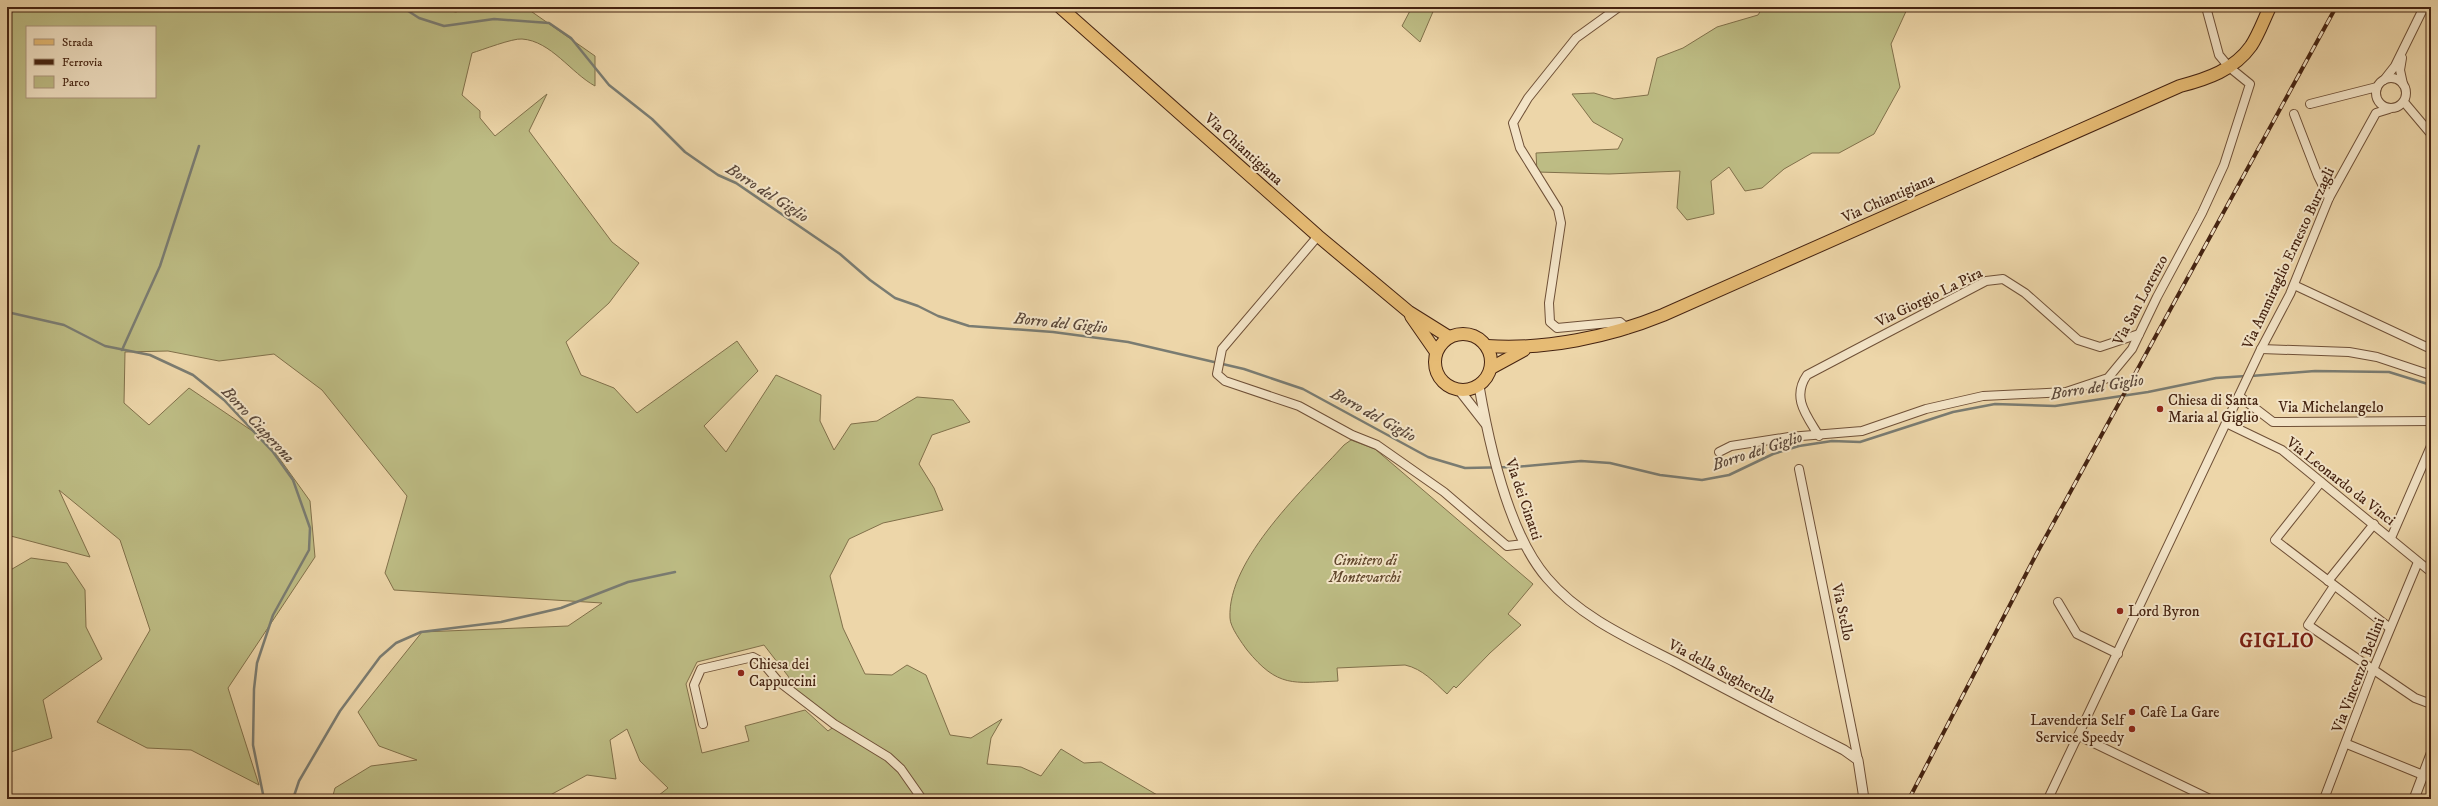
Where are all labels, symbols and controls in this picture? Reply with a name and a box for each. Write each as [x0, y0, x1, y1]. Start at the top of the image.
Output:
legend [26, 26, 156, 98]
text: Strada [62, 35, 94, 50]
text: Ferrovia [62, 55, 103, 70]
text: Parco [62, 75, 90, 90]
street label: Via Chiantigiana [1200, 108, 1287, 190]
water label: Borro del Giglio [722, 158, 812, 227]
street label: Via Ammiraglio Ernesto Burzagli [2238, 164, 2339, 353]
street label: Via Chiantigiana [1838, 169, 1938, 228]
street label: Via San Lorenzo [2108, 252, 2172, 350]
street label: Via Giorgio La Pira [1872, 263, 1986, 332]
water label: Borro del Giglio [1012, 308, 1109, 338]
water label: Borro del Giglio [2048, 370, 2145, 404]
water label: Borro Ciaperona [217, 381, 299, 467]
water label: Borro del Giglio [1327, 383, 1419, 446]
place label: Chiesa di Santa Maria al Giglio [2168, 391, 2259, 427]
street label: Via Michelangelo [2278, 398, 2383, 417]
marker: Chiesa di Santa Maria al Giglio [2155, 404, 2165, 414]
water label: Borro del Giglio [1709, 427, 1805, 475]
street label: Via Leonardo da Vinci [2282, 432, 2399, 530]
street label: Via dei Cinatti [1500, 455, 1546, 543]
park label: Cimitero di Montevarchi [1328, 551, 1402, 587]
street label: Via Stello [1827, 581, 1858, 642]
place label: Lord Byron [2128, 602, 2200, 621]
marker: Lord Byron [2115, 606, 2125, 616]
street label: Via Vincenzo Bellini [2327, 615, 2389, 736]
district label: GIGLIO [2240, 630, 2315, 653]
street label: Via della Sugherella [1664, 635, 1779, 708]
place label: Chiesa dei Cappuccini [749, 655, 816, 691]
marker: Chiesa dei Cappuccini [736, 668, 746, 678]
place label: Cafè La Gare [2140, 703, 2220, 722]
marker: Cafè La Gare [2127, 707, 2137, 717]
place label: Lavenderia Self Service Speedy [2030, 711, 2126, 747]
marker: Lavenderia Self Service Speedy [2127, 724, 2137, 734]

